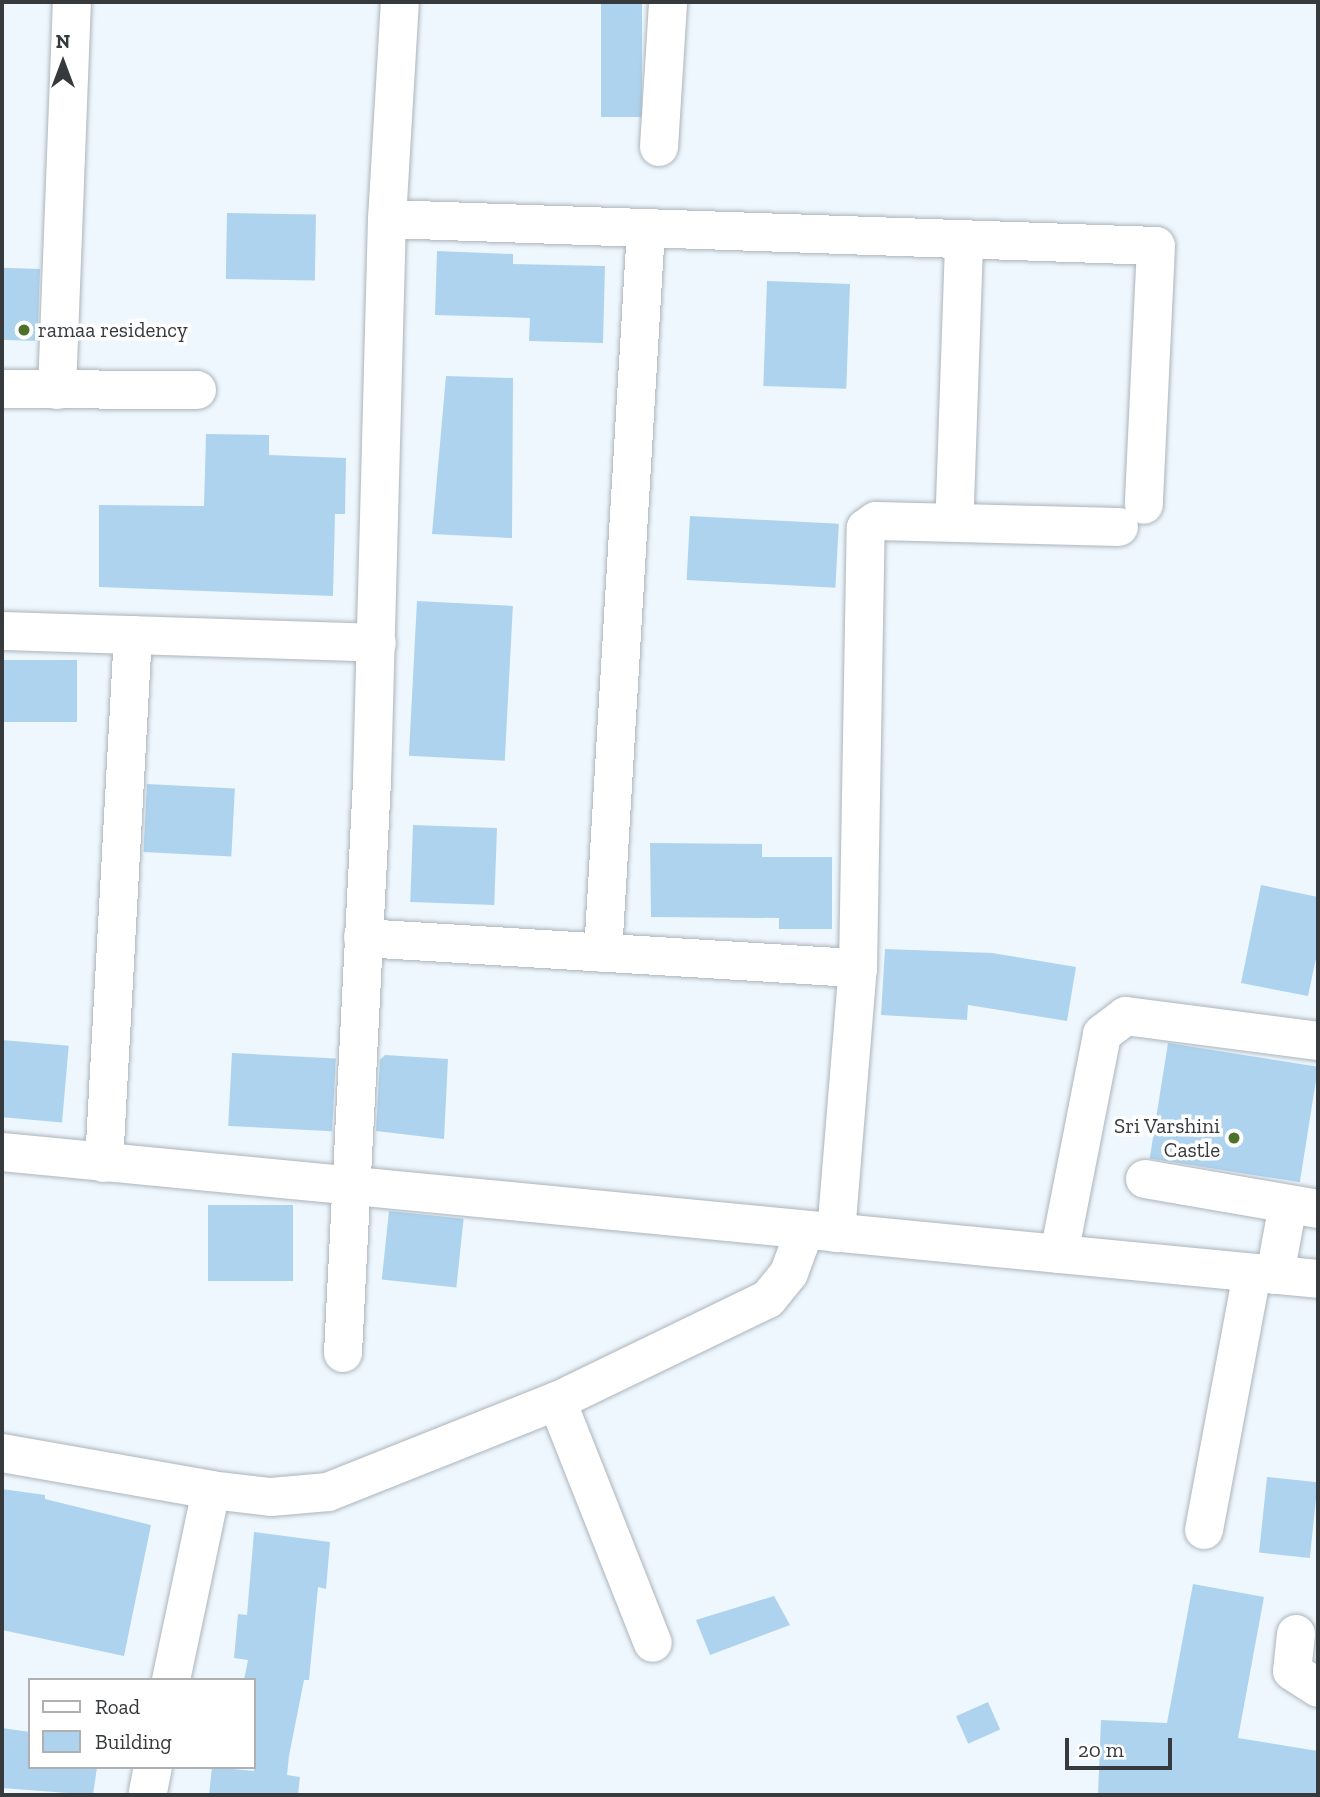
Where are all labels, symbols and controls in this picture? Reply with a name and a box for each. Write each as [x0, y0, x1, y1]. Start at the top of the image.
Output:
north arrow [28, 28, 98, 98]
text: N [56, 30, 70, 53]
place label: ramaa residency [38, 317, 188, 343]
marker: ramaa residency [16, 322, 32, 338]
place label: Sri Varshini Castle [1113, 1113, 1220, 1163]
marker: Sri Varshini Castle [1226, 1130, 1242, 1146]
legend [28, 1678, 256, 1769]
text: Road [95, 1694, 140, 1719]
scale bar [1068, 1724, 1175, 1768]
text: Building [95, 1729, 172, 1754]
text: 20 m [1078, 1737, 1124, 1762]

